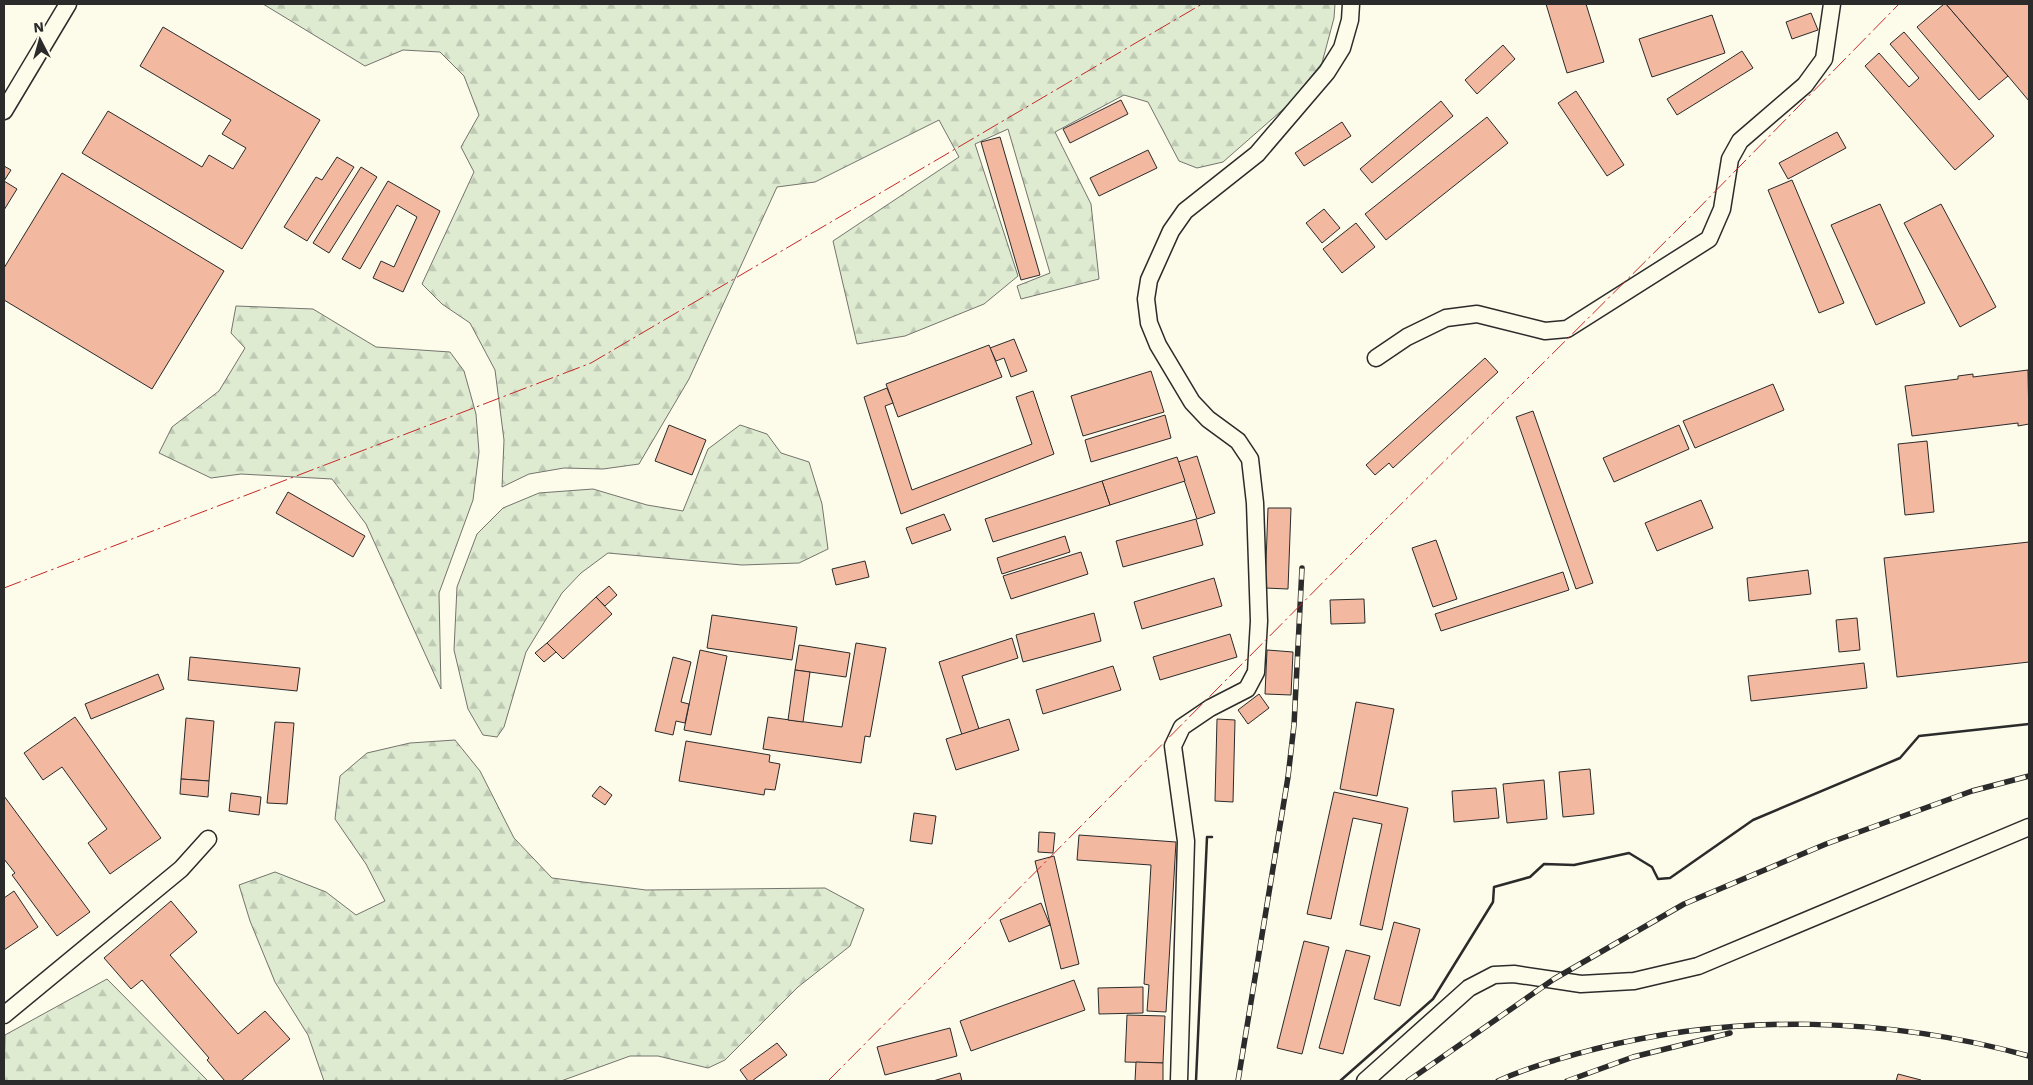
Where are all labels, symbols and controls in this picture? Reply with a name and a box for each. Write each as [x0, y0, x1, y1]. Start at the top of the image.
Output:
north arrow [15, 15, 65, 65]
text: N [33, 19, 45, 36]

